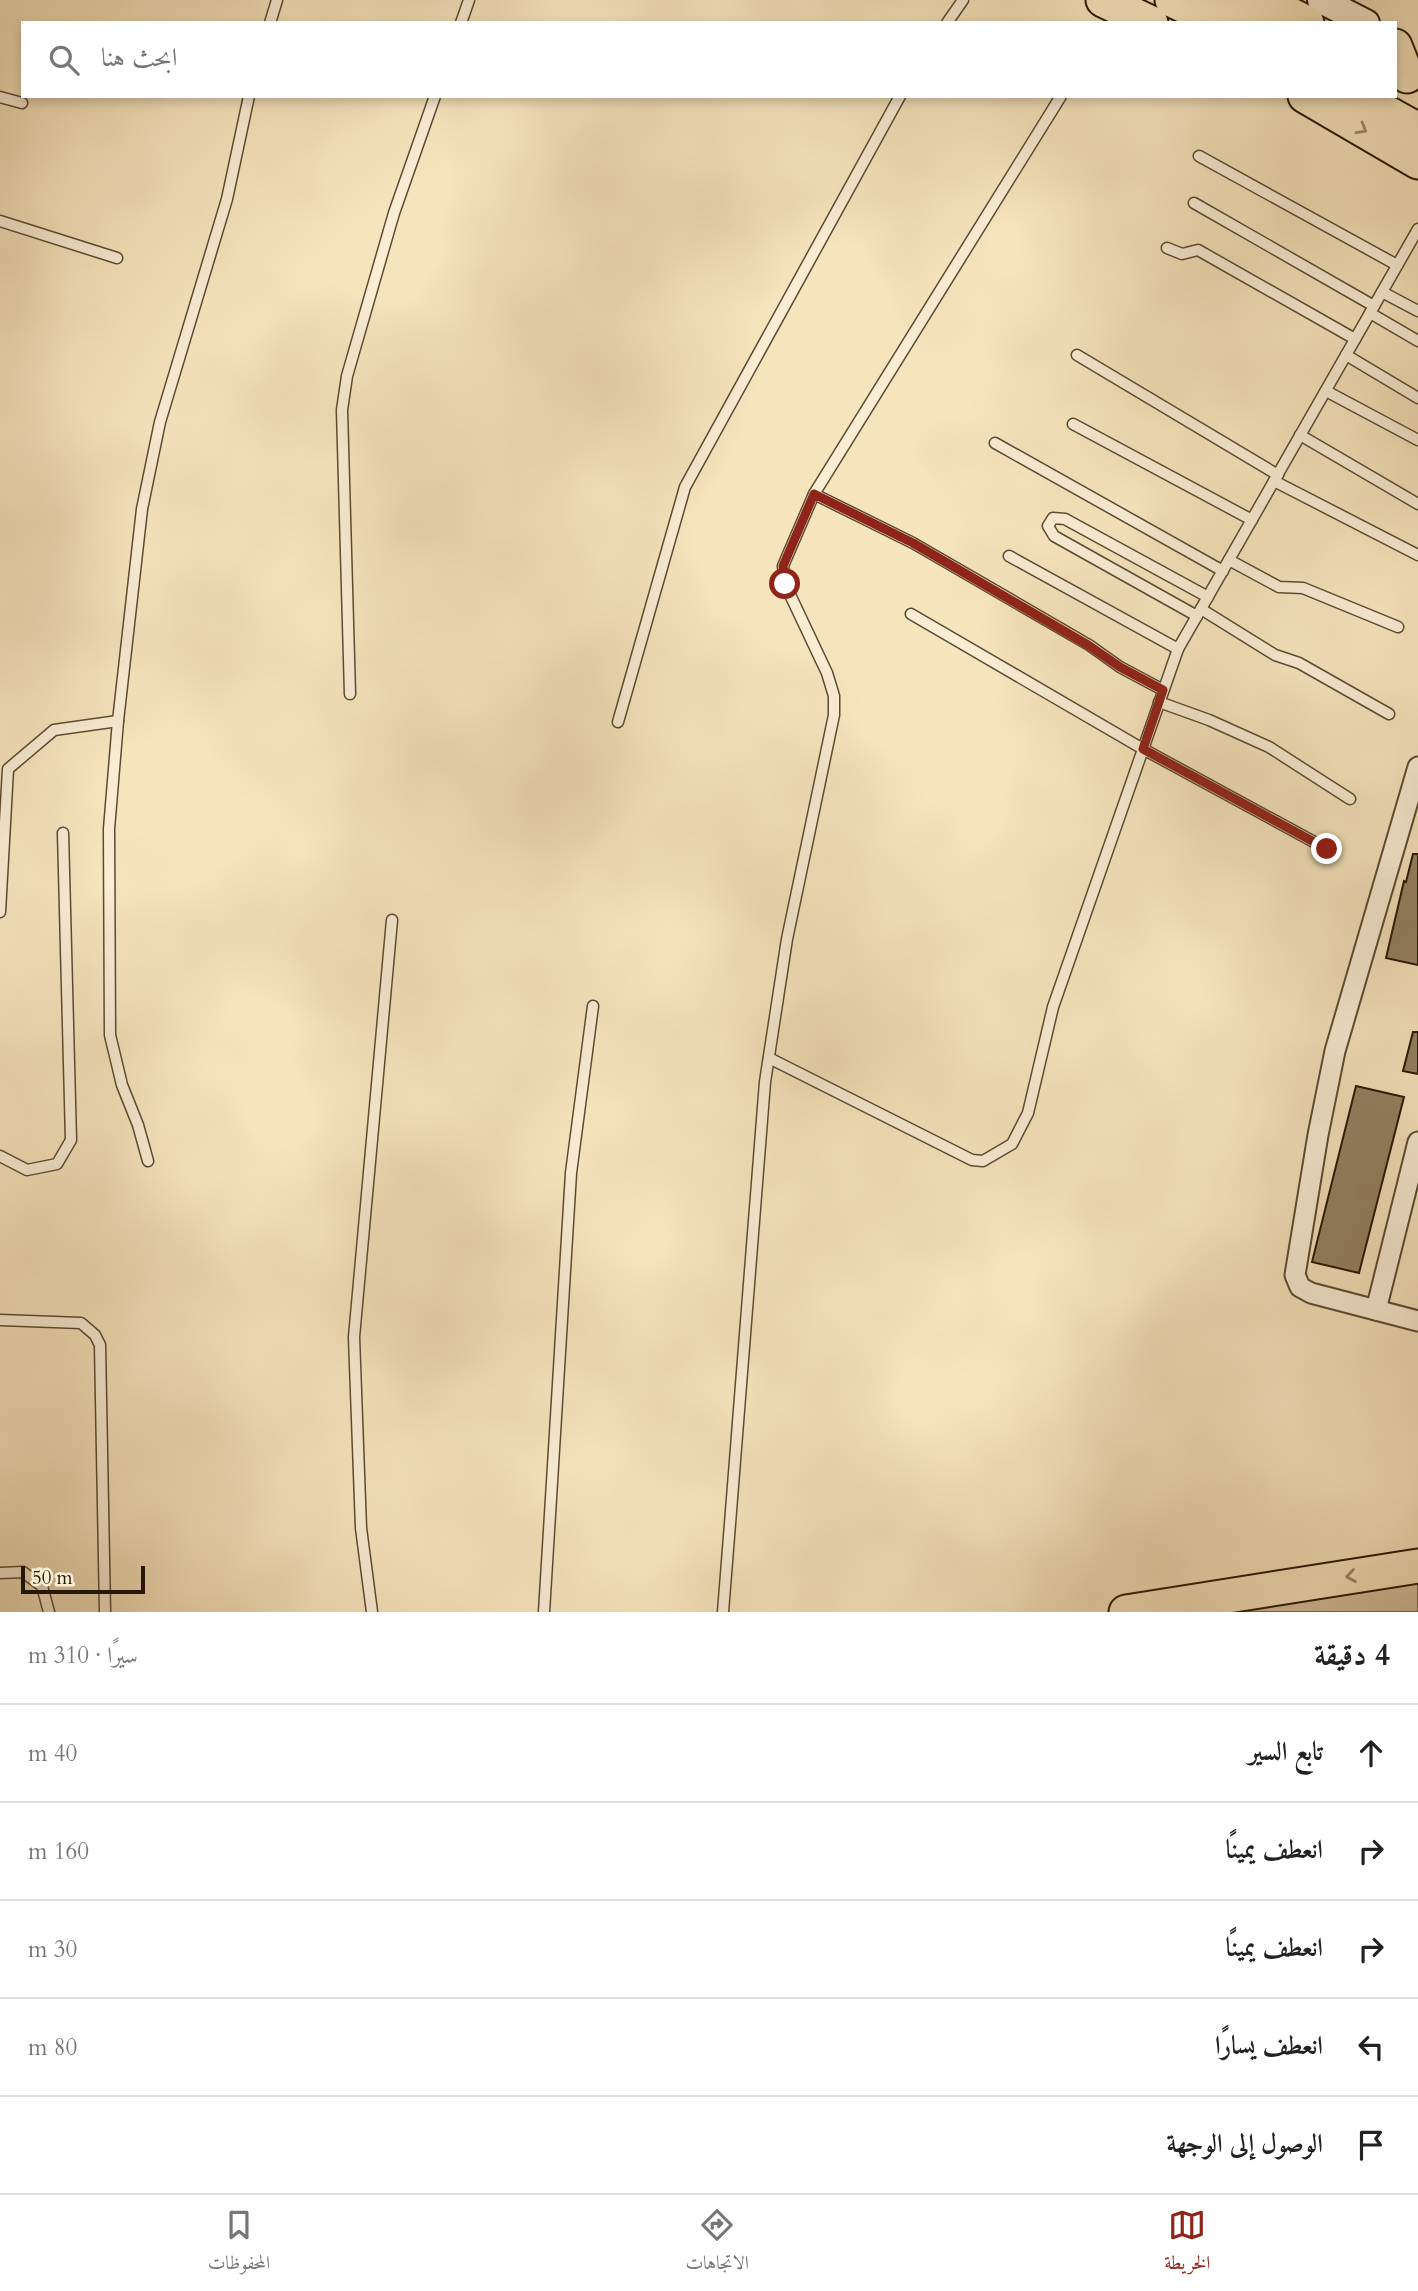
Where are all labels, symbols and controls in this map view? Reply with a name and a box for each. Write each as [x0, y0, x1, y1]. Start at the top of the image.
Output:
search box [21, 21, 1397, 98]
text: ابحث هنا [101, 40, 177, 75]
icon: search [45, 41, 83, 79]
one-way arrow [1354, 120, 1367, 133]
route start [769, 568, 800, 599]
route end [1311, 833, 1342, 864]
scale bar [21, 1563, 145, 1595]
text: 50 m [32, 1565, 73, 1591]
one-way arrow [1345, 1568, 1357, 1583]
text: 4 دقيقة [1314, 1635, 1390, 1676]
text: سيرًا · 310 m [28, 1640, 138, 1671]
text: تابع السير [1248, 1734, 1323, 1769]
icon: ahead [1352, 1734, 1390, 1772]
text: 40 m [28, 1738, 77, 1769]
text: انعطف يمينًا [1225, 1832, 1323, 1867]
icon: right [1352, 1832, 1390, 1870]
text: 160 m [28, 1836, 89, 1867]
text: انعطف يمينًا [1225, 1930, 1323, 1965]
icon: right [1352, 1930, 1390, 1968]
text: 30 m [28, 1934, 77, 1965]
text: انعطف يسارًا [1215, 2028, 1323, 2063]
icon: left [1352, 2028, 1390, 2066]
text: 80 m [28, 2032, 77, 2063]
text: الوصول إلى الوجهة [1167, 2126, 1323, 2161]
icon: arrive [1352, 2126, 1390, 2164]
tab: المحفوظات [208, 2206, 270, 2281]
tab: الاتجاهات [685, 2206, 749, 2281]
tab: الخريطة [1164, 2206, 1210, 2281]

